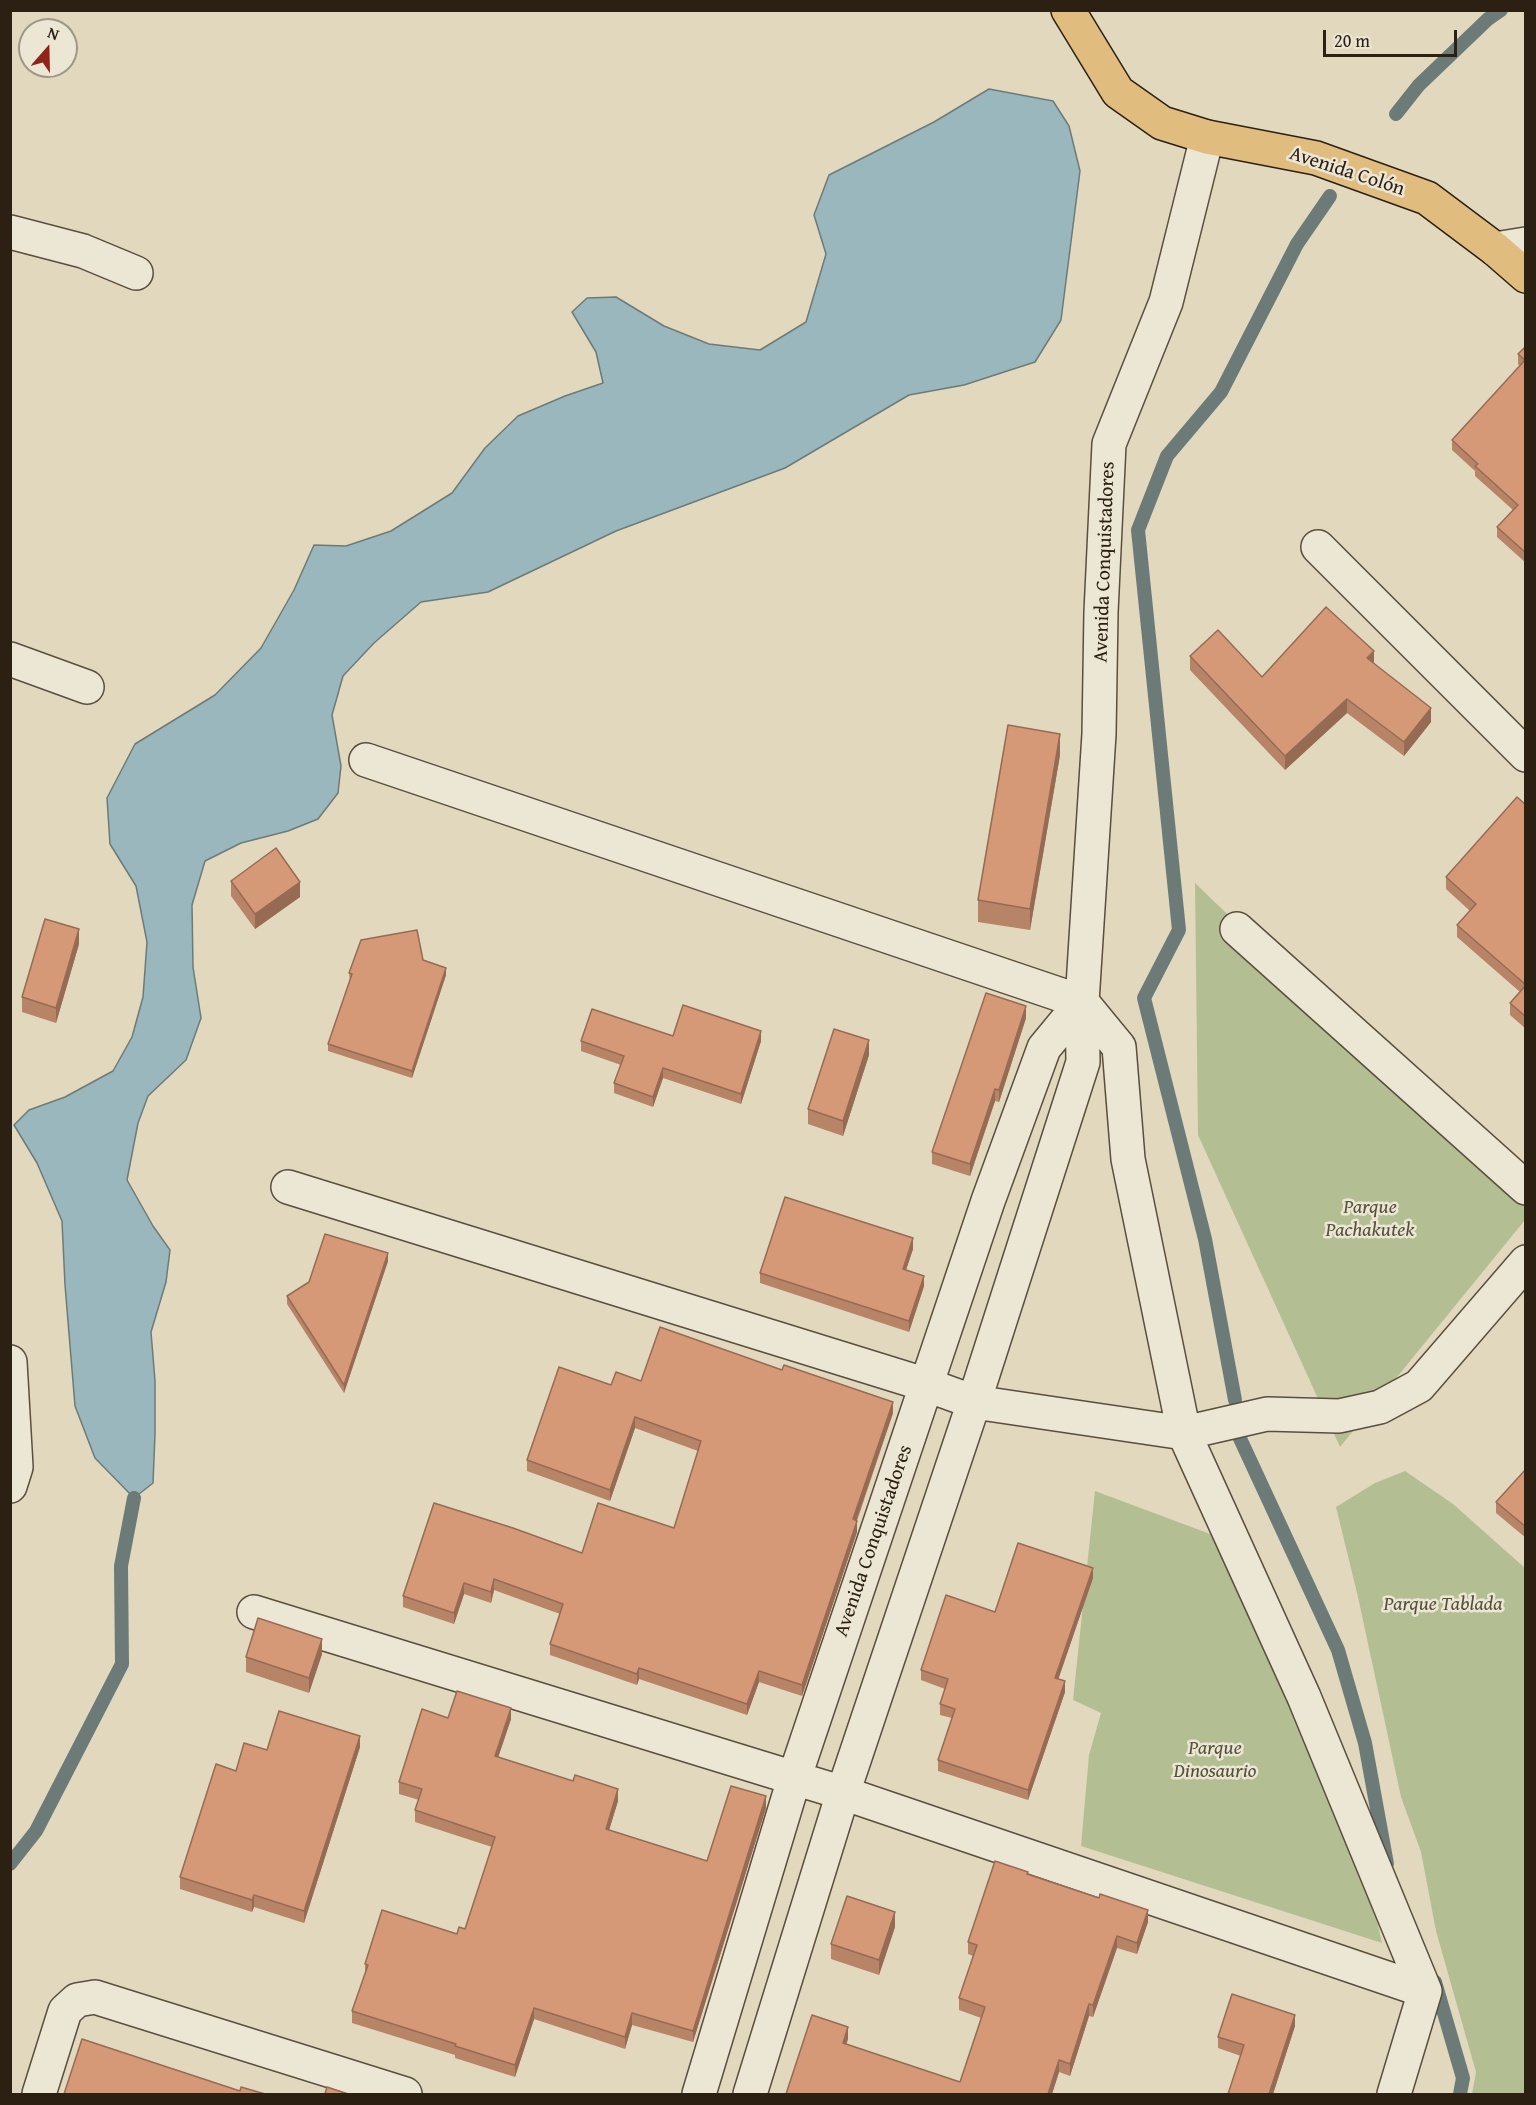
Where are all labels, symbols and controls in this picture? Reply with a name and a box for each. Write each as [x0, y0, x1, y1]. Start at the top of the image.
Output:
north arrow [18, 18, 78, 78]
scale bar [1326, 18, 1460, 56]
text: N [44, 20, 63, 46]
text: 20 m [1334, 27, 1370, 54]
street label: Avenida Colón [1286, 142, 1408, 202]
street label: Avenida Conquistadores [1089, 461, 1121, 663]
park label: Parque Pachakutek [1326, 1196, 1414, 1243]
street label: Avenida Conquistadores [830, 1442, 918, 1640]
park label: Parque Tablada [1384, 1593, 1502, 1617]
park label: Parque Dinosaurio [1174, 1737, 1256, 1784]

